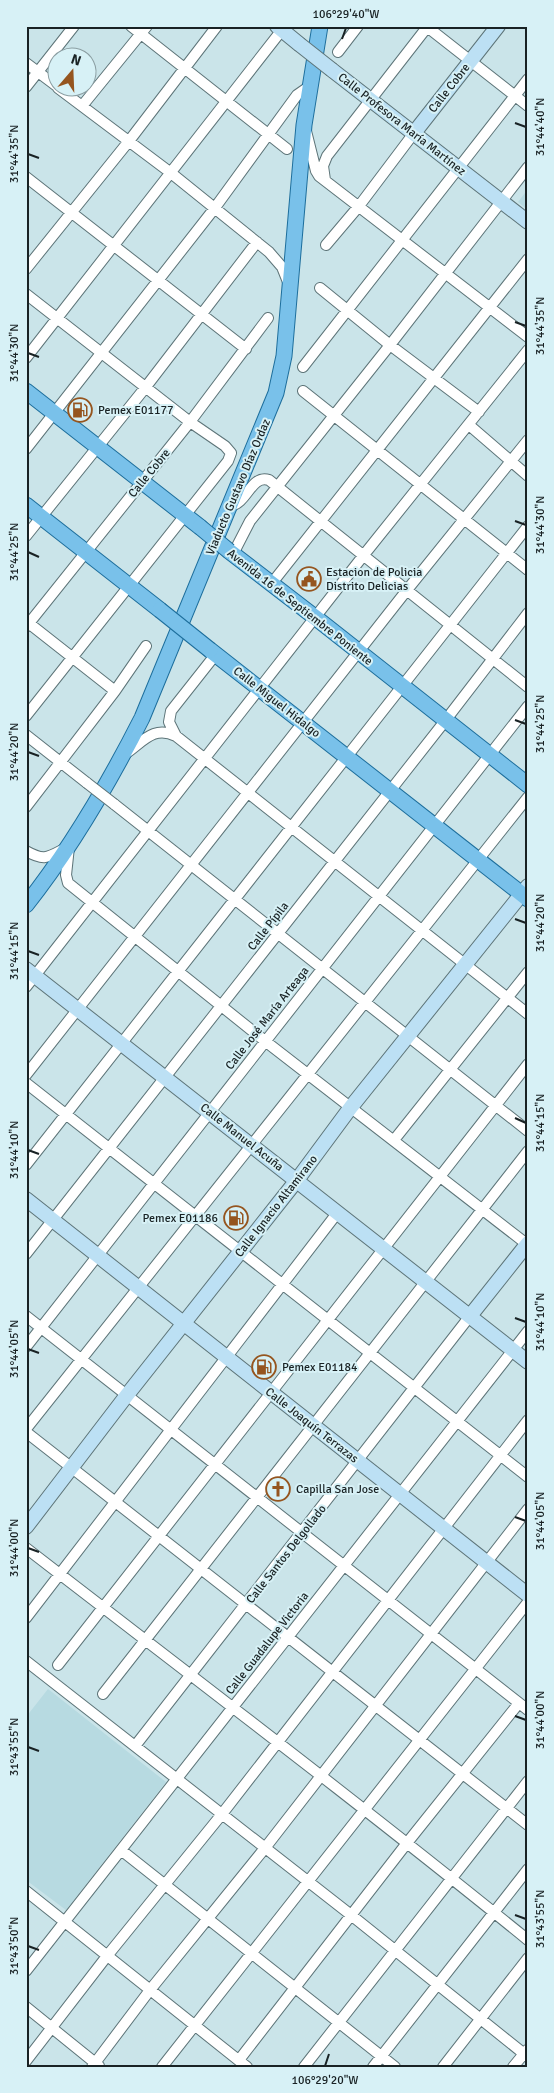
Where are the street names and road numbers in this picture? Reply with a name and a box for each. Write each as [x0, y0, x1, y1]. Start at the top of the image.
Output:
street label: Calle Cobre [425, 61, 473, 116]
street label: Calle Profesora María Martínez [335, 70, 469, 179]
street label: Viaducto Gustavo Díaz Ordaz [203, 417, 274, 558]
street label: Calle Cobre [125, 446, 174, 501]
street label: Avenida 16 de Septiembre Poniente [224, 546, 375, 669]
street label: Calle Miguel Hidalgo [230, 664, 323, 741]
street label: Calle Pípila [245, 899, 292, 954]
street label: Calle José María Arteaga [222, 964, 312, 1073]
street label: Calle Manuel Acuña [197, 1100, 286, 1175]
street label: Calle Ignacio Altamirano [232, 1152, 321, 1261]
street label: Calle Joaquín Terrazas [262, 1384, 361, 1466]
street label: Calle Santos Delgollado [243, 1502, 330, 1607]
street label: Calle Guadalupe Victoria [223, 1589, 312, 1698]

